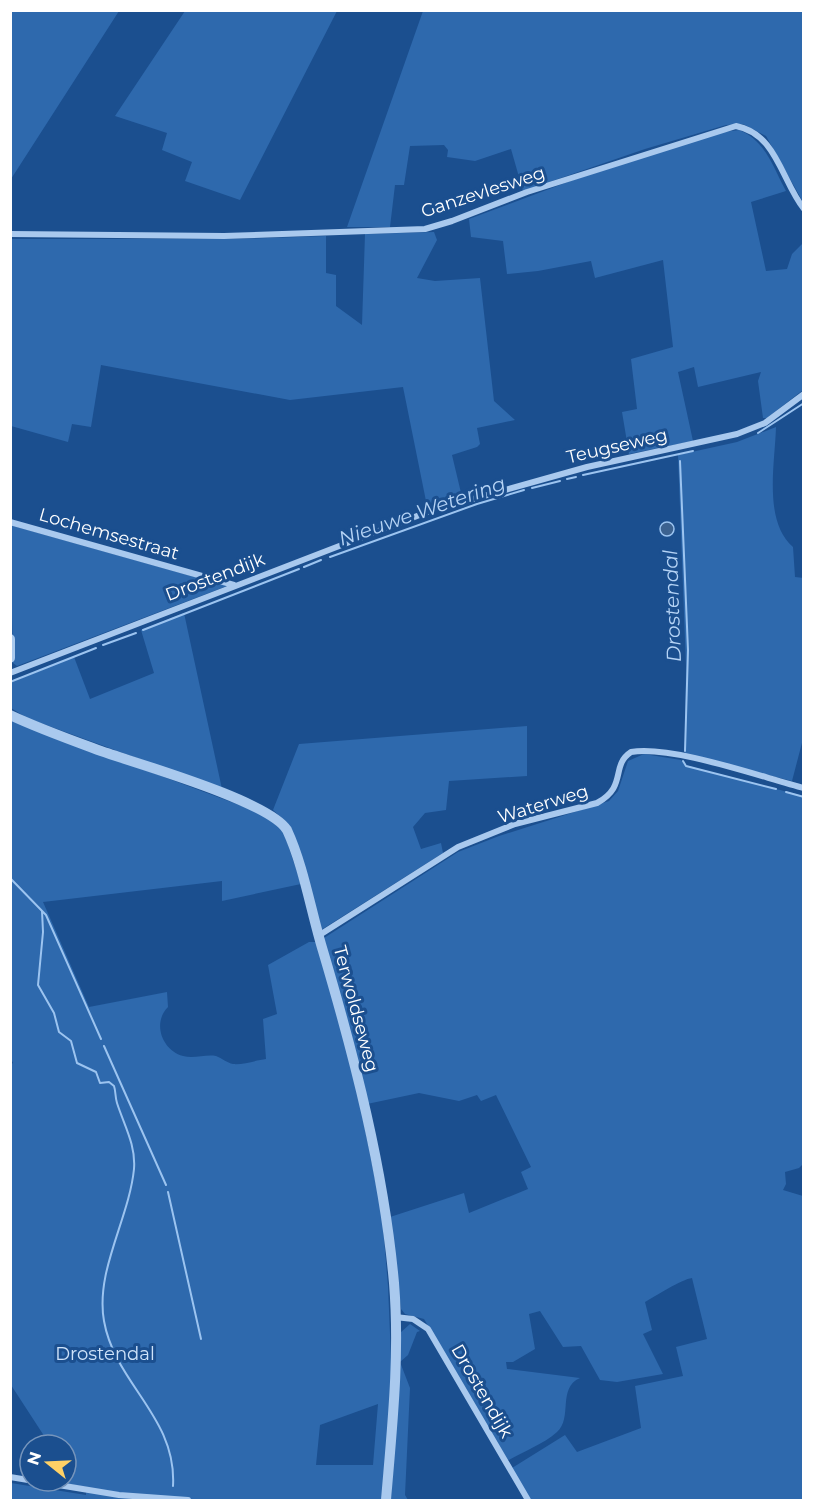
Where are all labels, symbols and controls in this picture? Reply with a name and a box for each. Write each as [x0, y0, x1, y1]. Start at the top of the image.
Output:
street label: Ganzevlesweg [418, 162, 548, 222]
street label: Teugseweg [564, 424, 670, 468]
water label: Nieuwe Wetering [335, 471, 509, 551]
street label: Lochemsestraat [36, 503, 182, 565]
street label: Drostendijk [162, 548, 268, 606]
water label: Drostendal [658, 549, 686, 663]
street label: Waterweg [495, 780, 591, 828]
street label: Terwoldseweg [329, 943, 383, 1075]
street label: Drostendijk [446, 1340, 518, 1442]
park label: Drostendal [55, 1343, 155, 1365]
north arrow [18, 1433, 78, 1493]
text: N [23, 1449, 45, 1468]

